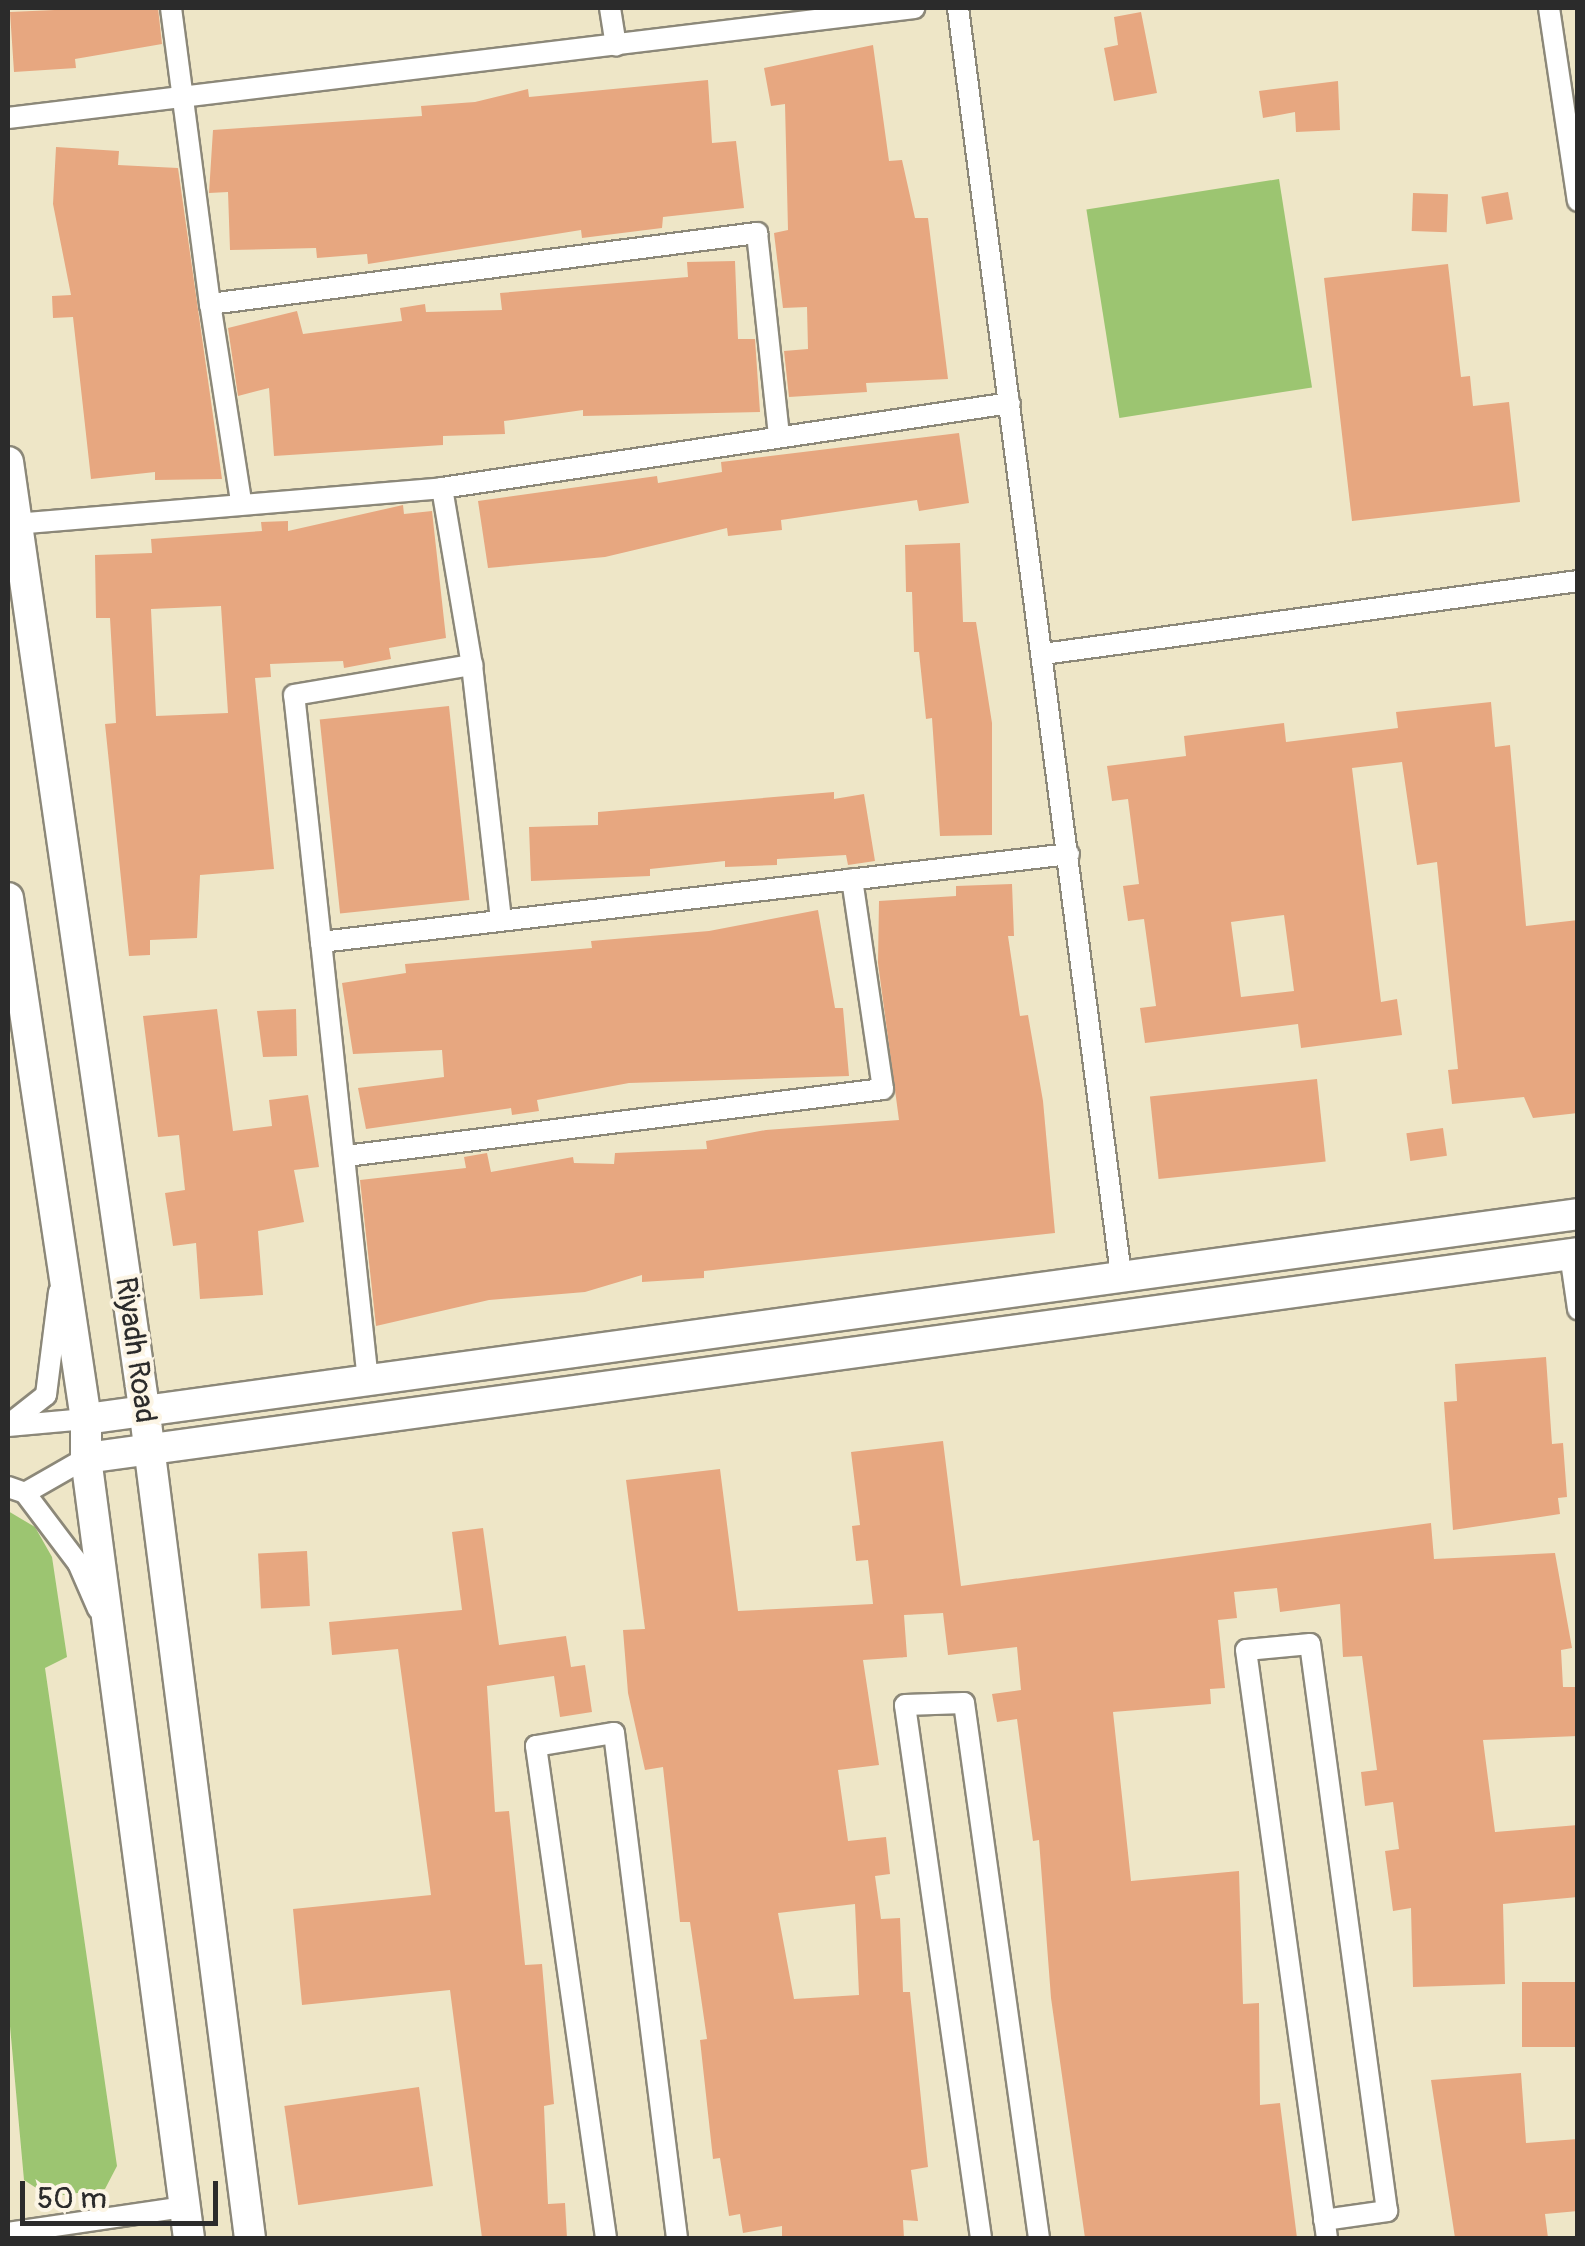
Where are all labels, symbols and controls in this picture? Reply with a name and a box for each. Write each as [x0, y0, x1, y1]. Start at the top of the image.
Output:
street label: Riyadh Road [107, 1275, 163, 1425]
scale bar [25, 2161, 222, 2223]
text: 50 m [37, 2180, 107, 2217]

